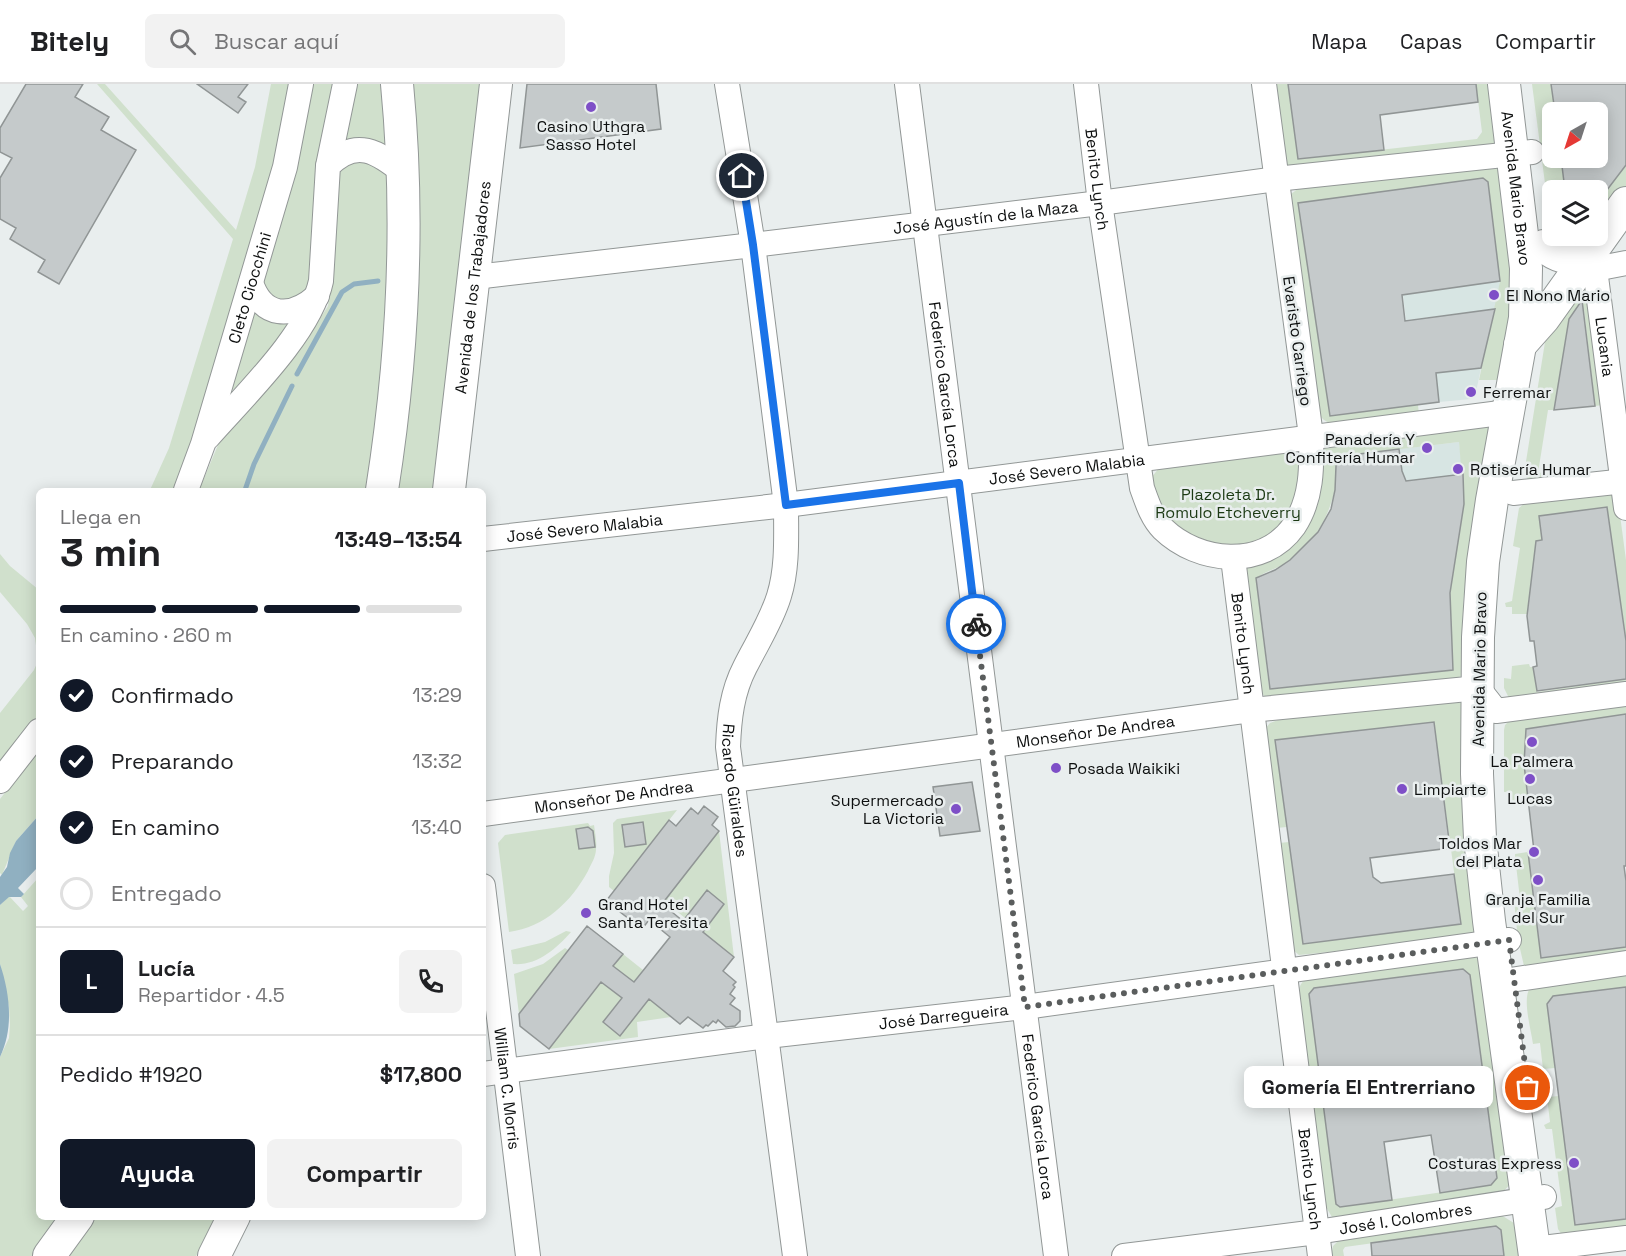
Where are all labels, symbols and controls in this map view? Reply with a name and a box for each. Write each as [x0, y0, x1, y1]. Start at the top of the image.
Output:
search box [145, 14, 565, 68]
text: Bitely [30, 23, 109, 59]
icon: search [166, 25, 199, 58]
text: Buscar aquí [214, 27, 339, 55]
text: Mapa [1311, 28, 1367, 55]
text: Capas [1400, 28, 1462, 55]
text: Compartir [1495, 28, 1596, 55]
marker: Casino Uthgra Sasso Hotel [584, 100, 598, 114]
north arrow [1542, 102, 1608, 168]
map controls [1542, 102, 1608, 246]
street label: Avenida Mario Bravo [1496, 110, 1536, 267]
place label: Casino Uthgra Sasso Hotel [537, 116, 645, 155]
street label: Benito Lynch [1080, 127, 1114, 232]
pin [716, 150, 767, 201]
icon: home [725, 159, 758, 192]
street label: Avenida de los Trabajadores [450, 180, 496, 395]
button: layers [1542, 180, 1608, 246]
street label: José Agustín de la Maza [892, 196, 1079, 239]
street label: Cleto Ciocchini [223, 230, 276, 346]
street label: Evaristo Carriego [1278, 275, 1317, 407]
place label: El Nono Mario [1506, 285, 1610, 306]
marker: El Nono Mario [1487, 288, 1501, 302]
street label: Federico García Lorca [924, 301, 966, 469]
street label: Lucania [1590, 316, 1619, 378]
place label: Ferremar [1483, 382, 1551, 403]
marker: Ferremar [1464, 385, 1478, 399]
place label: Panadería Y Confitería Humar [1286, 429, 1415, 468]
marker: Panadería Y Confitería Humar [1420, 441, 1434, 455]
street label: José Severo Malabia [988, 449, 1146, 490]
place label: Rotisería Humar [1470, 459, 1591, 480]
marker: Rotisería Humar [1451, 462, 1465, 476]
park label: Plazoleta Dr. Romulo Etcheverry [1155, 484, 1301, 523]
text: Llega en [60, 504, 141, 530]
street label: José Severo Malabia [505, 509, 664, 547]
text: 13:49–13:54 [335, 525, 462, 553]
text: 3 min [60, 528, 161, 577]
street label: Benito Lynch [1226, 591, 1260, 696]
street label: Avenida Mario Bravo [1468, 591, 1491, 747]
courier [946, 594, 1006, 654]
icon: bike [960, 608, 993, 641]
text: En camino · 260 m [60, 622, 232, 648]
icon: check [60, 679, 93, 712]
text: Confirmado [111, 681, 234, 709]
text: 13:29 [412, 682, 462, 708]
street label: Monseñor De Andrea [1015, 710, 1176, 753]
street label: Ricardo Güiraldes [717, 723, 752, 859]
marker: La Palmera [1525, 735, 1539, 749]
icon: check [60, 745, 93, 778]
text: Preparando [111, 747, 234, 775]
text: 13:32 [412, 748, 462, 774]
place label: La Palmera [1491, 751, 1573, 772]
place label: Posada Waikiki [1068, 758, 1180, 779]
marker: Posada Waikiki [1049, 761, 1063, 775]
marker: Lucas [1523, 772, 1537, 786]
street label: Monseñor De Andrea [533, 776, 695, 818]
place label: Limpiarte [1414, 779, 1486, 800]
marker: Limpiarte [1395, 782, 1409, 796]
place label: Lucas [1507, 788, 1553, 809]
place label: Supermercado La Victoria [831, 790, 944, 829]
marker: Supermercado La Victoria [949, 802, 963, 816]
icon: check [60, 811, 93, 844]
text: En camino [111, 813, 220, 841]
text: 13:40 [411, 814, 462, 840]
place label: Toldos Mar del Plata [1439, 833, 1522, 872]
marker: Toldos Mar del Plata [1527, 845, 1541, 859]
marker: Granja Familia del Sur [1531, 873, 1545, 887]
text: Entregado [111, 879, 222, 907]
place label: Granja Familia del Sur [1485, 889, 1591, 928]
place label: Grand Hotel Santa Teresita [598, 894, 708, 933]
marker: Grand Hotel Santa Teresita [579, 906, 593, 920]
button: phone [399, 950, 462, 1013]
text: Lucía [138, 954, 195, 982]
text: L [86, 967, 97, 995]
text: Repartidor · 4.5 [138, 982, 285, 1008]
street label: José Darregueira [877, 999, 1009, 1034]
street label: William C. Morris [489, 1026, 525, 1151]
street label: Federico García Lorca [1017, 1033, 1059, 1201]
text: Pedido #1920 [60, 1060, 203, 1088]
text: $17,800 [380, 1060, 462, 1088]
pin [1502, 1062, 1553, 1113]
callout: Gomería El Entrerriano [1243, 1067, 1492, 1109]
icon: bag [1511, 1071, 1544, 1104]
text: Gomería El Entrerriano [1261, 1074, 1476, 1100]
street label: Benito Lynch [1293, 1127, 1327, 1231]
button: Ayuda [60, 1139, 255, 1208]
button: Compartir [267, 1139, 462, 1208]
place label: Costuras Express [1428, 1153, 1562, 1174]
marker: Costuras Express [1567, 1156, 1581, 1170]
street label: José I. Colombres [1338, 1198, 1474, 1239]

